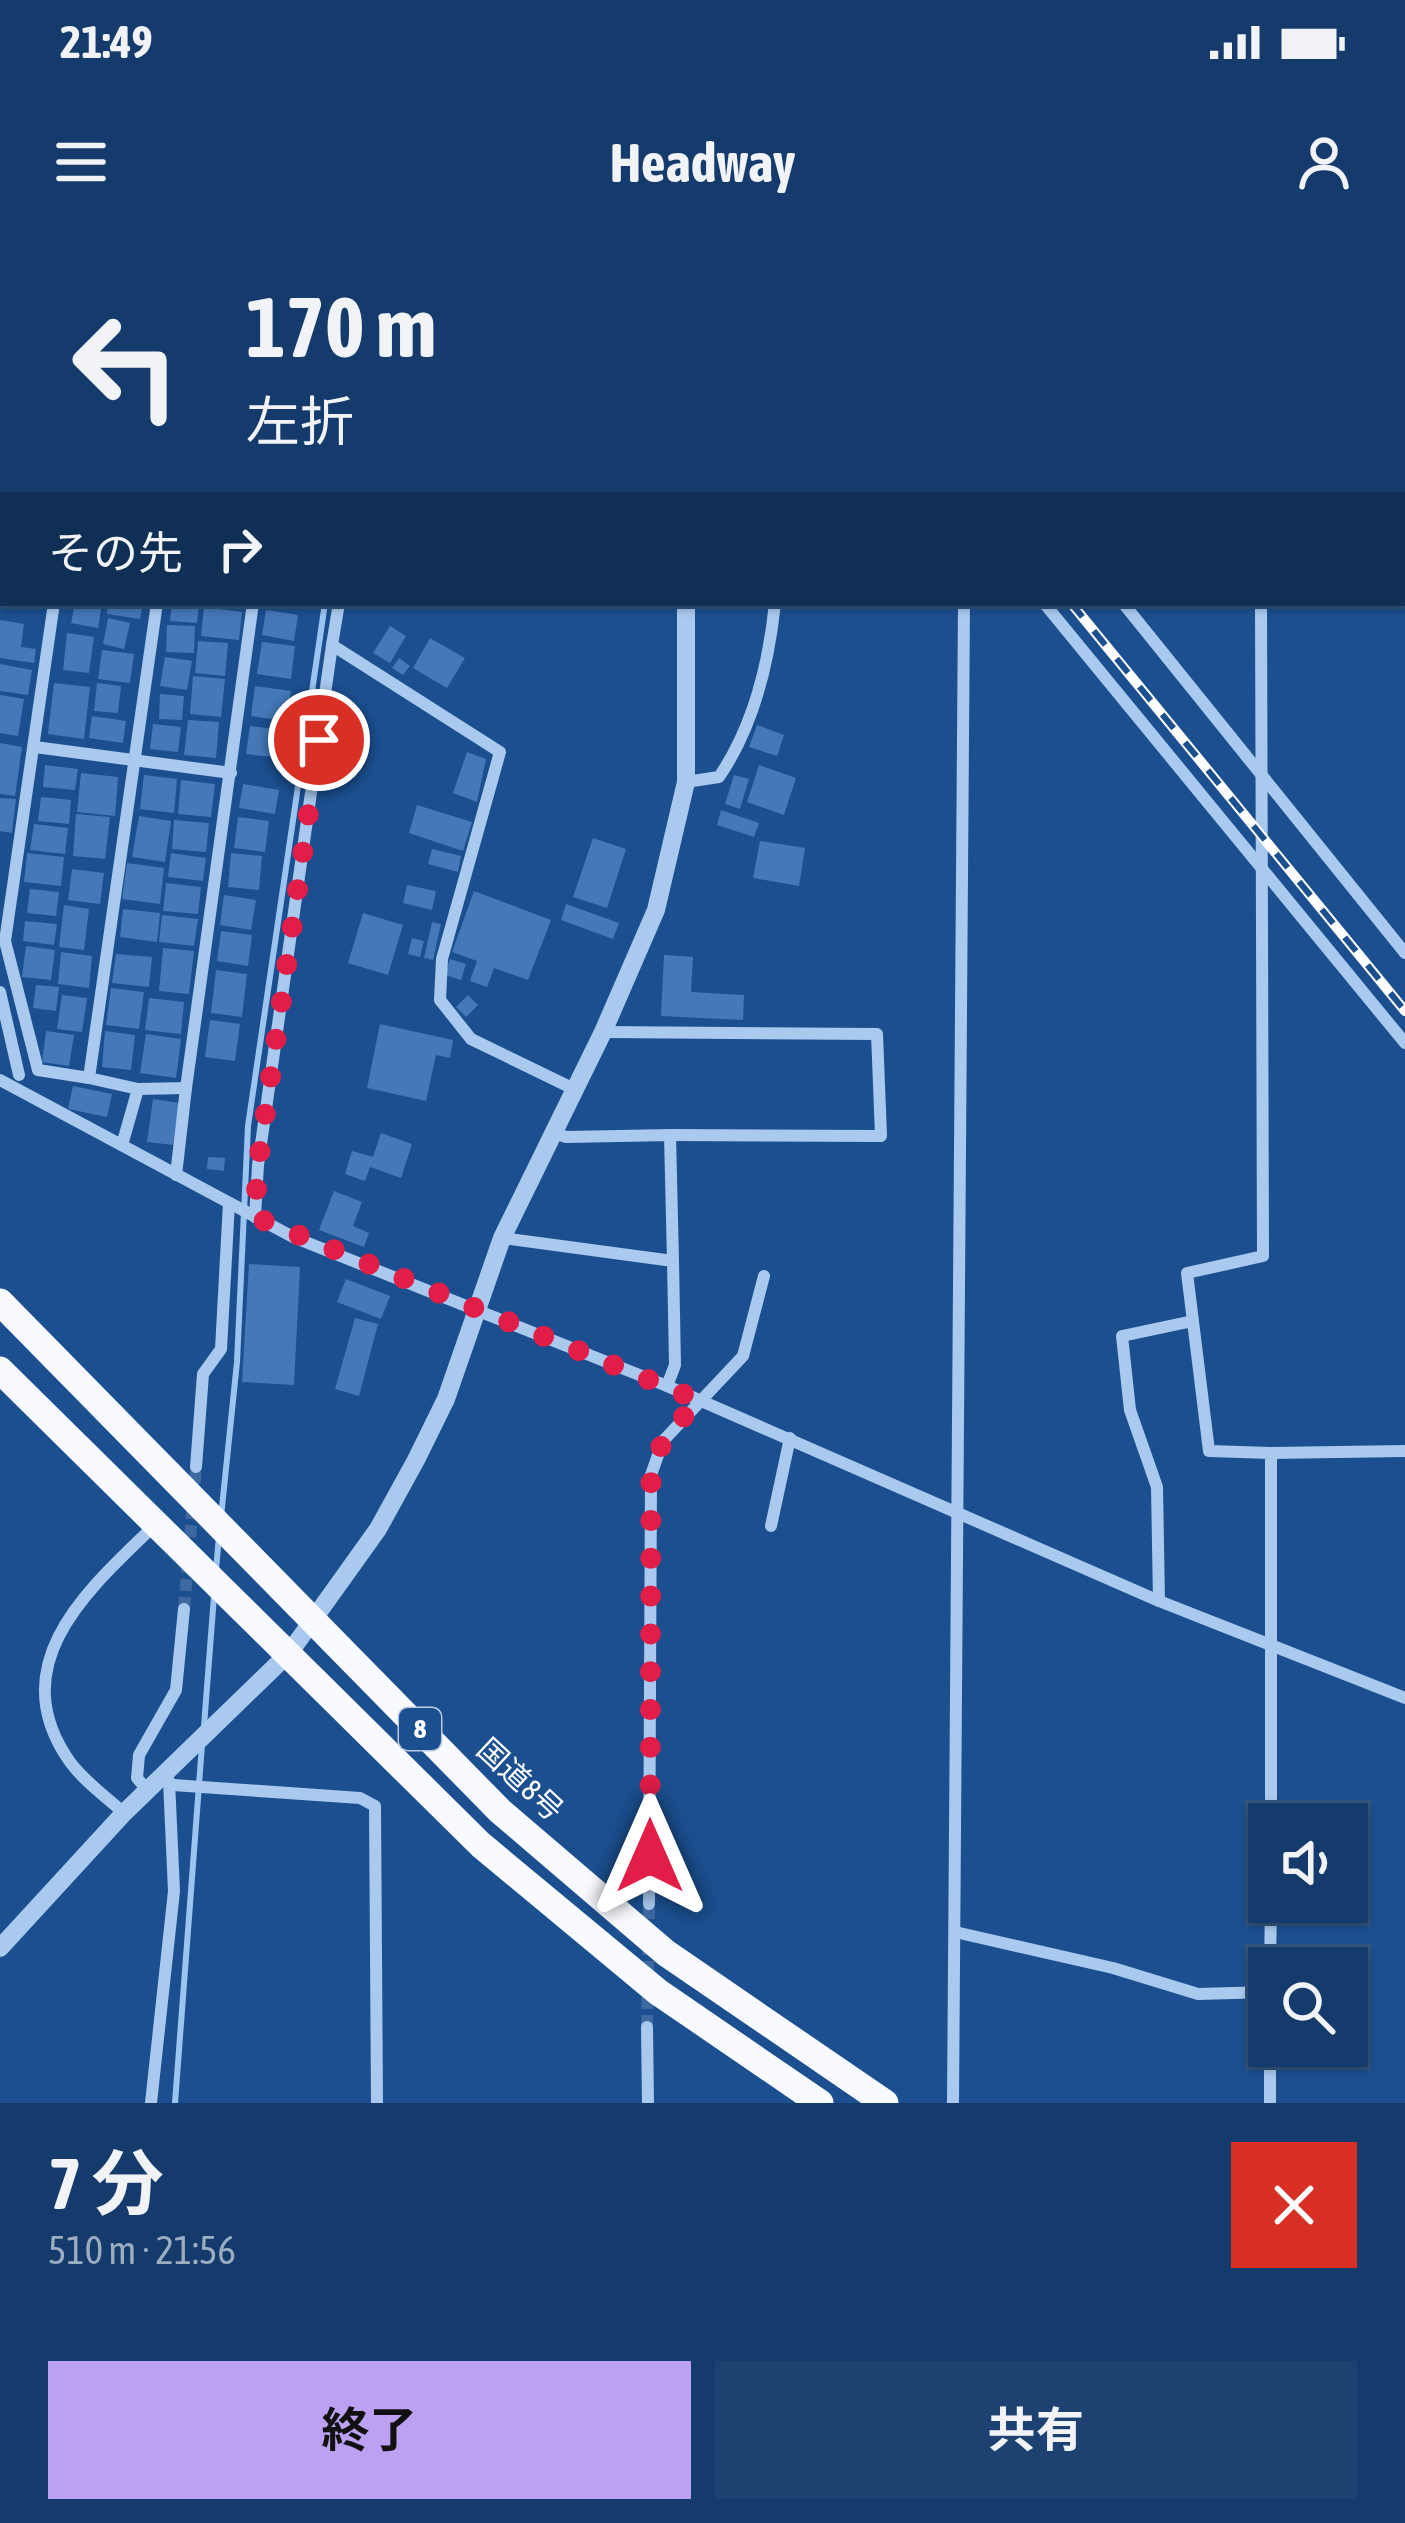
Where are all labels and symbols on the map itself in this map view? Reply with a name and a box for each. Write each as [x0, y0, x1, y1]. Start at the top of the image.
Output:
pin [268, 689, 370, 791]
road number: 8 [399, 1708, 441, 1750]
street label: 国道8号 [471, 1731, 570, 1827]
position arrow [587, 1793, 713, 1919]

